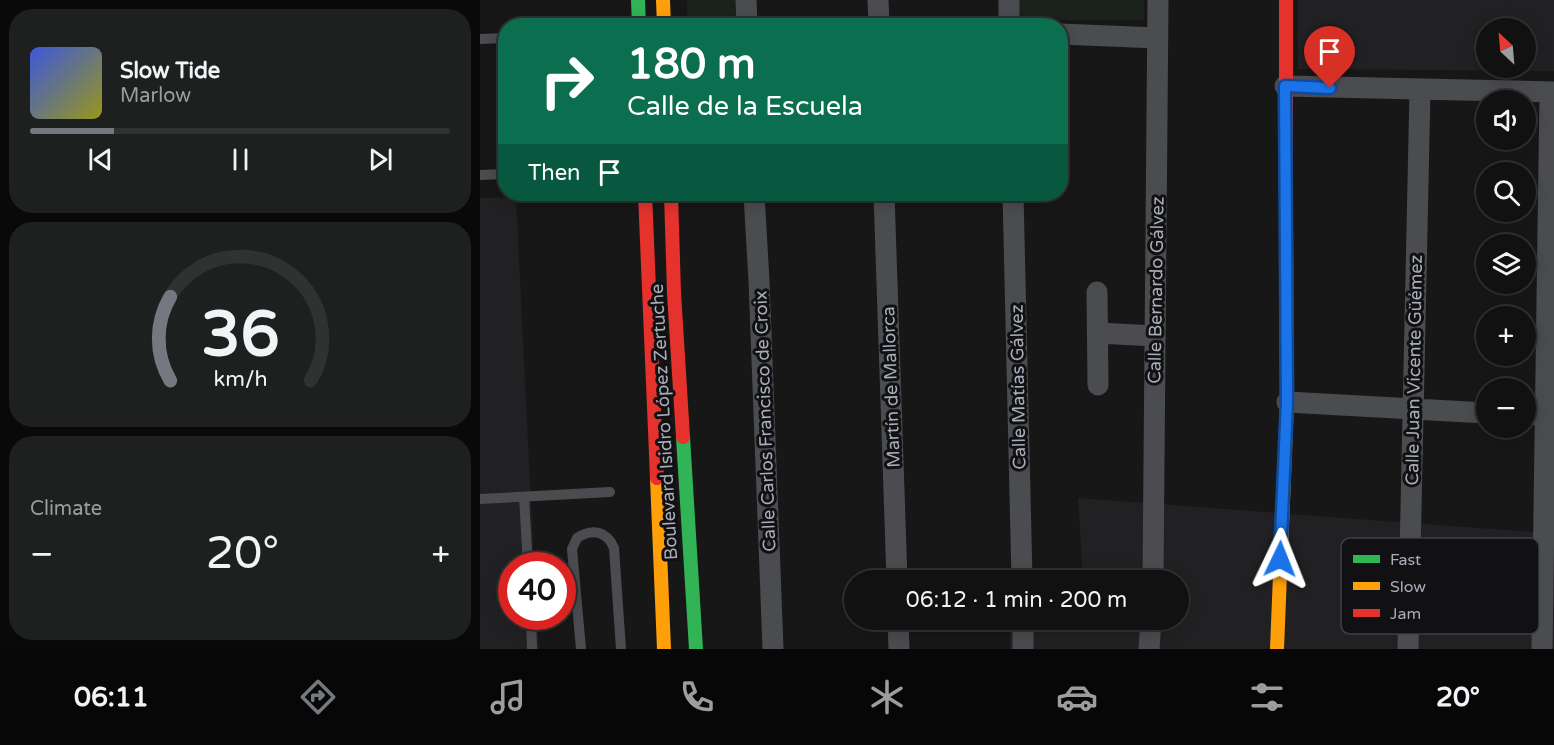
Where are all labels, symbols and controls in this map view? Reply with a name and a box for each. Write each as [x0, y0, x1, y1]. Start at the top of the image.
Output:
north arrow [1476, 18, 1536, 78]
map controls [1476, 18, 1536, 438]
pin [1304, 26, 1355, 88]
icon: arrive [1313, 35, 1346, 68]
text: 180 m [627, 39, 756, 90]
icon: right [528, 42, 606, 120]
text: Slow Tide [120, 58, 220, 84]
text: Marlow [120, 84, 191, 108]
text: Calle de la Escuela [627, 90, 863, 123]
button: sound [1476, 90, 1536, 150]
icon: previous [84, 143, 117, 176]
icon: pause [224, 143, 257, 176]
icon: next [364, 143, 397, 176]
icon: arrive [593, 156, 626, 189]
text: Then [528, 160, 581, 186]
button: search [1476, 162, 1536, 222]
street label: Calle Bernardo Gálvez [1143, 196, 1169, 384]
button: layers [1476, 234, 1536, 294]
street label: Calle Juan Vicente Güémez [1401, 254, 1427, 486]
street label: Boulevard Isidro López Zertuche [646, 283, 682, 561]
street label: Calle Carlos Francisco de Croix [749, 290, 781, 552]
text: 36 [201, 299, 279, 374]
street label: Calle Matías Gálvez [1006, 304, 1030, 470]
street label: Martín de Mallorca [877, 306, 905, 468]
button: + [1476, 306, 1536, 366]
text: km/h [213, 367, 267, 393]
button: − [1476, 378, 1536, 438]
text: Climate [30, 497, 102, 521]
text: 20° [206, 527, 279, 581]
position arrow [1248, 527, 1312, 591]
text: − [30, 535, 54, 574]
text: + [431, 535, 450, 574]
legend [1341, 538, 1539, 634]
text: Fast [1390, 550, 1421, 570]
speed limit sign: 40 [498, 552, 576, 630]
text: Slow [1390, 577, 1426, 597]
text: 06:12 · 1 min · 200 m [906, 587, 1127, 613]
text: Jam [1390, 604, 1421, 624]
icon: directions [297, 676, 339, 718]
icon: music [487, 676, 529, 718]
icon: phone [676, 676, 718, 718]
icon: climate [866, 676, 908, 718]
icon: car [1056, 676, 1098, 718]
icon: filters [1246, 676, 1288, 718]
text: 06:11 [74, 681, 149, 714]
text: 20° [1436, 681, 1480, 714]

